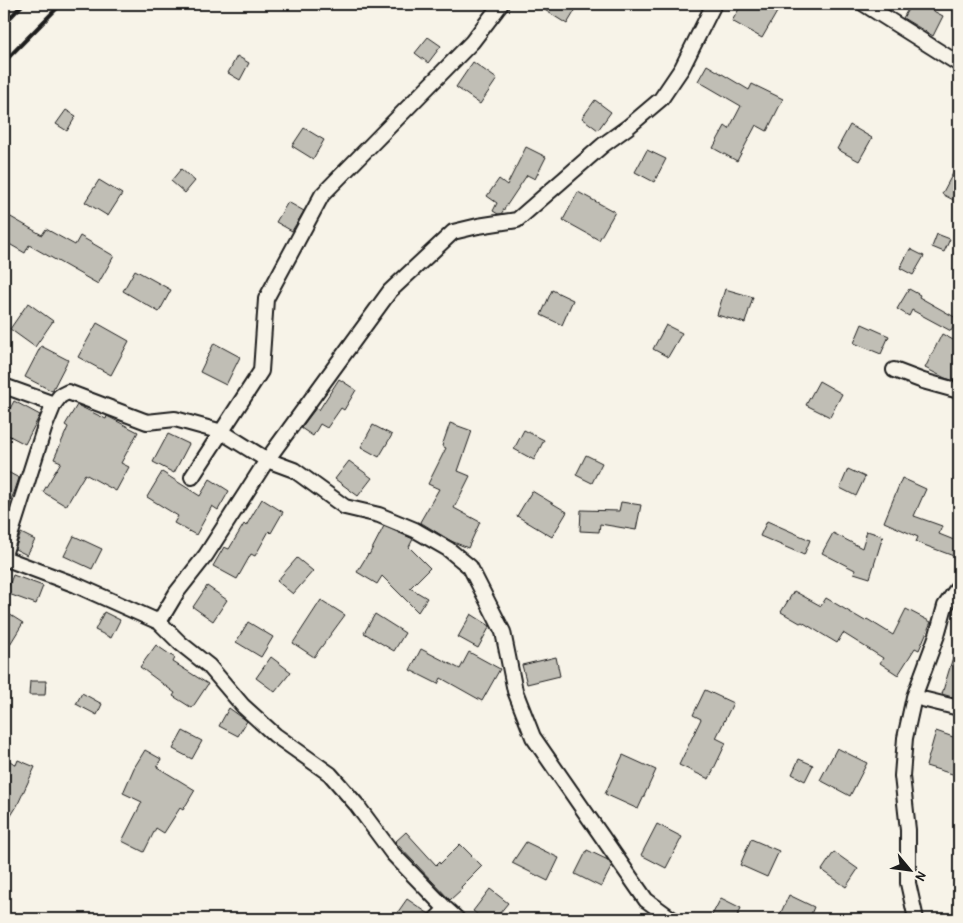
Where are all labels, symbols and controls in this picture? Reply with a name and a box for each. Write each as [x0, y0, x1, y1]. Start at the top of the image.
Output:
north arrow [886, 846, 936, 896]
text: N [911, 869, 932, 885]

